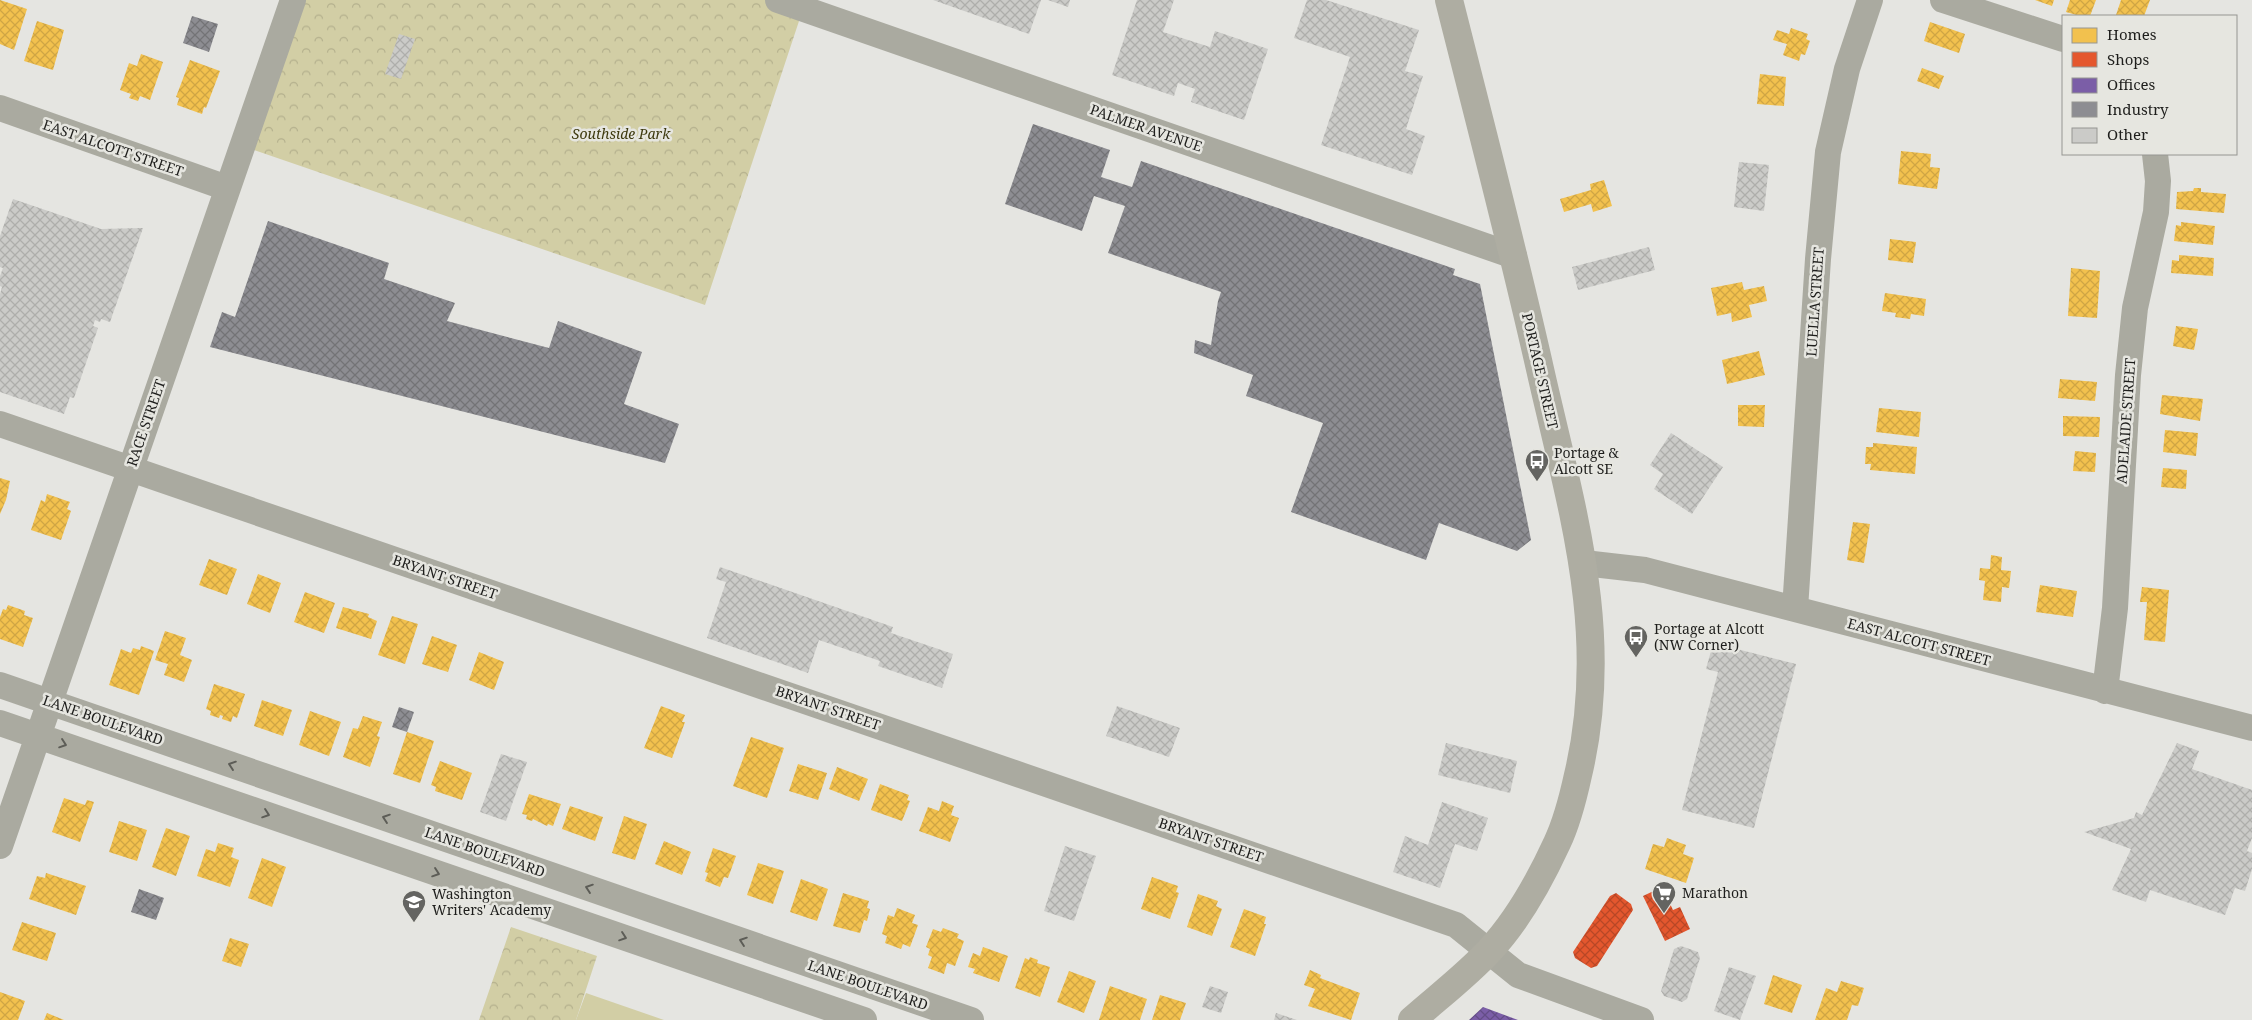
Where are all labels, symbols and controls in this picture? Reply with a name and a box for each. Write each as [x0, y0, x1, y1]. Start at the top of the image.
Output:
legend [2062, 15, 2237, 155]
text: Homes [2107, 24, 2157, 44]
text: Shops [2107, 49, 2150, 69]
text: Offices [2107, 74, 2156, 94]
street label: PALMER AVENUE [1088, 99, 1205, 156]
text: Industry [2107, 99, 2169, 119]
street label: EAST ALCOTT STREET [40, 115, 186, 181]
park label: Southside Park [572, 124, 671, 143]
text: Other [2107, 124, 2148, 144]
street label: LUELLA STREET [1801, 246, 1828, 357]
street label: PORTAGE STREET [1518, 311, 1563, 431]
street label: ADELAIDE STREET [2112, 357, 2139, 485]
street label: RACE STREET [122, 376, 169, 469]
place label: Portage & Alcott SE [1554, 443, 1620, 478]
bus stop icon: Portage & Alcott SE [1524, 448, 1550, 482]
street label: BRYANT STREET [390, 550, 500, 603]
street label: EAST ALCOTT STREET [1845, 613, 1993, 670]
place label: Portage at Alcott (NW Corner) [1654, 619, 1764, 654]
bus stop icon: Portage at Alcott (NW Corner) [1623, 624, 1649, 658]
street label: BRYANT STREET [773, 681, 883, 734]
street label: LANE BOULEVARD [41, 690, 166, 749]
one-way arrow [58, 739, 66, 749]
one-way arrow [229, 761, 237, 771]
one-way arrow [261, 809, 270, 819]
street label: BRYANT STREET [1156, 813, 1266, 866]
one-way arrow [382, 814, 391, 824]
street label: LANE BOULEVARD [423, 822, 548, 881]
one-way arrow [431, 867, 440, 877]
supermarket icon: Marathon [1651, 880, 1677, 914]
place label: Marathon [1682, 883, 1748, 902]
place label: Washington Writers' Academy [432, 884, 551, 919]
one-way arrow [585, 884, 594, 894]
school or university icon: Washington Writers' Academy [401, 889, 427, 923]
one-way arrow [618, 931, 627, 941]
one-way arrow [739, 937, 747, 947]
street label: LANE BOULEVARD [806, 955, 931, 1014]

